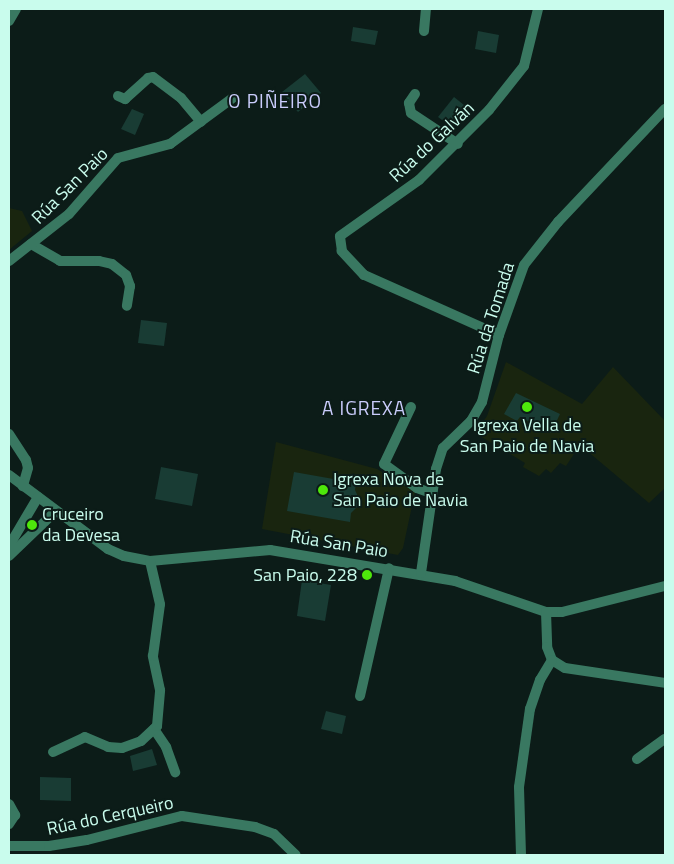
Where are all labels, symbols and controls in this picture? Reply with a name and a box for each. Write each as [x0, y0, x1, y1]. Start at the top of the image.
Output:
district label: O PIÑEIRO [227, 90, 323, 112]
street label: Rúa do Galván [385, 97, 479, 187]
street label: Rúa San Paio [27, 143, 113, 229]
street label: Rúa da Tomada [463, 259, 519, 377]
district label: A IGREXA [321, 397, 407, 419]
marker: Igrexa Vella de San Paio de Navia [521, 401, 533, 413]
place label: Igrexa Vella de San Paio de Navia [460, 415, 594, 458]
place label: Igrexa Nova de San Paio de Navia [333, 469, 468, 512]
marker: Igrexa Nova de San Paio de Navia [317, 484, 329, 496]
place label: Cruceiro da Devesa [42, 504, 120, 546]
marker: Cruceiro da Devesa [26, 519, 38, 531]
street label: Rúa San Paio [288, 526, 390, 562]
place label: San Paio, 228 [253, 564, 357, 586]
marker: San Paio, 228 [361, 569, 373, 581]
street label: Rúa do Cerqueiro [45, 792, 175, 840]

